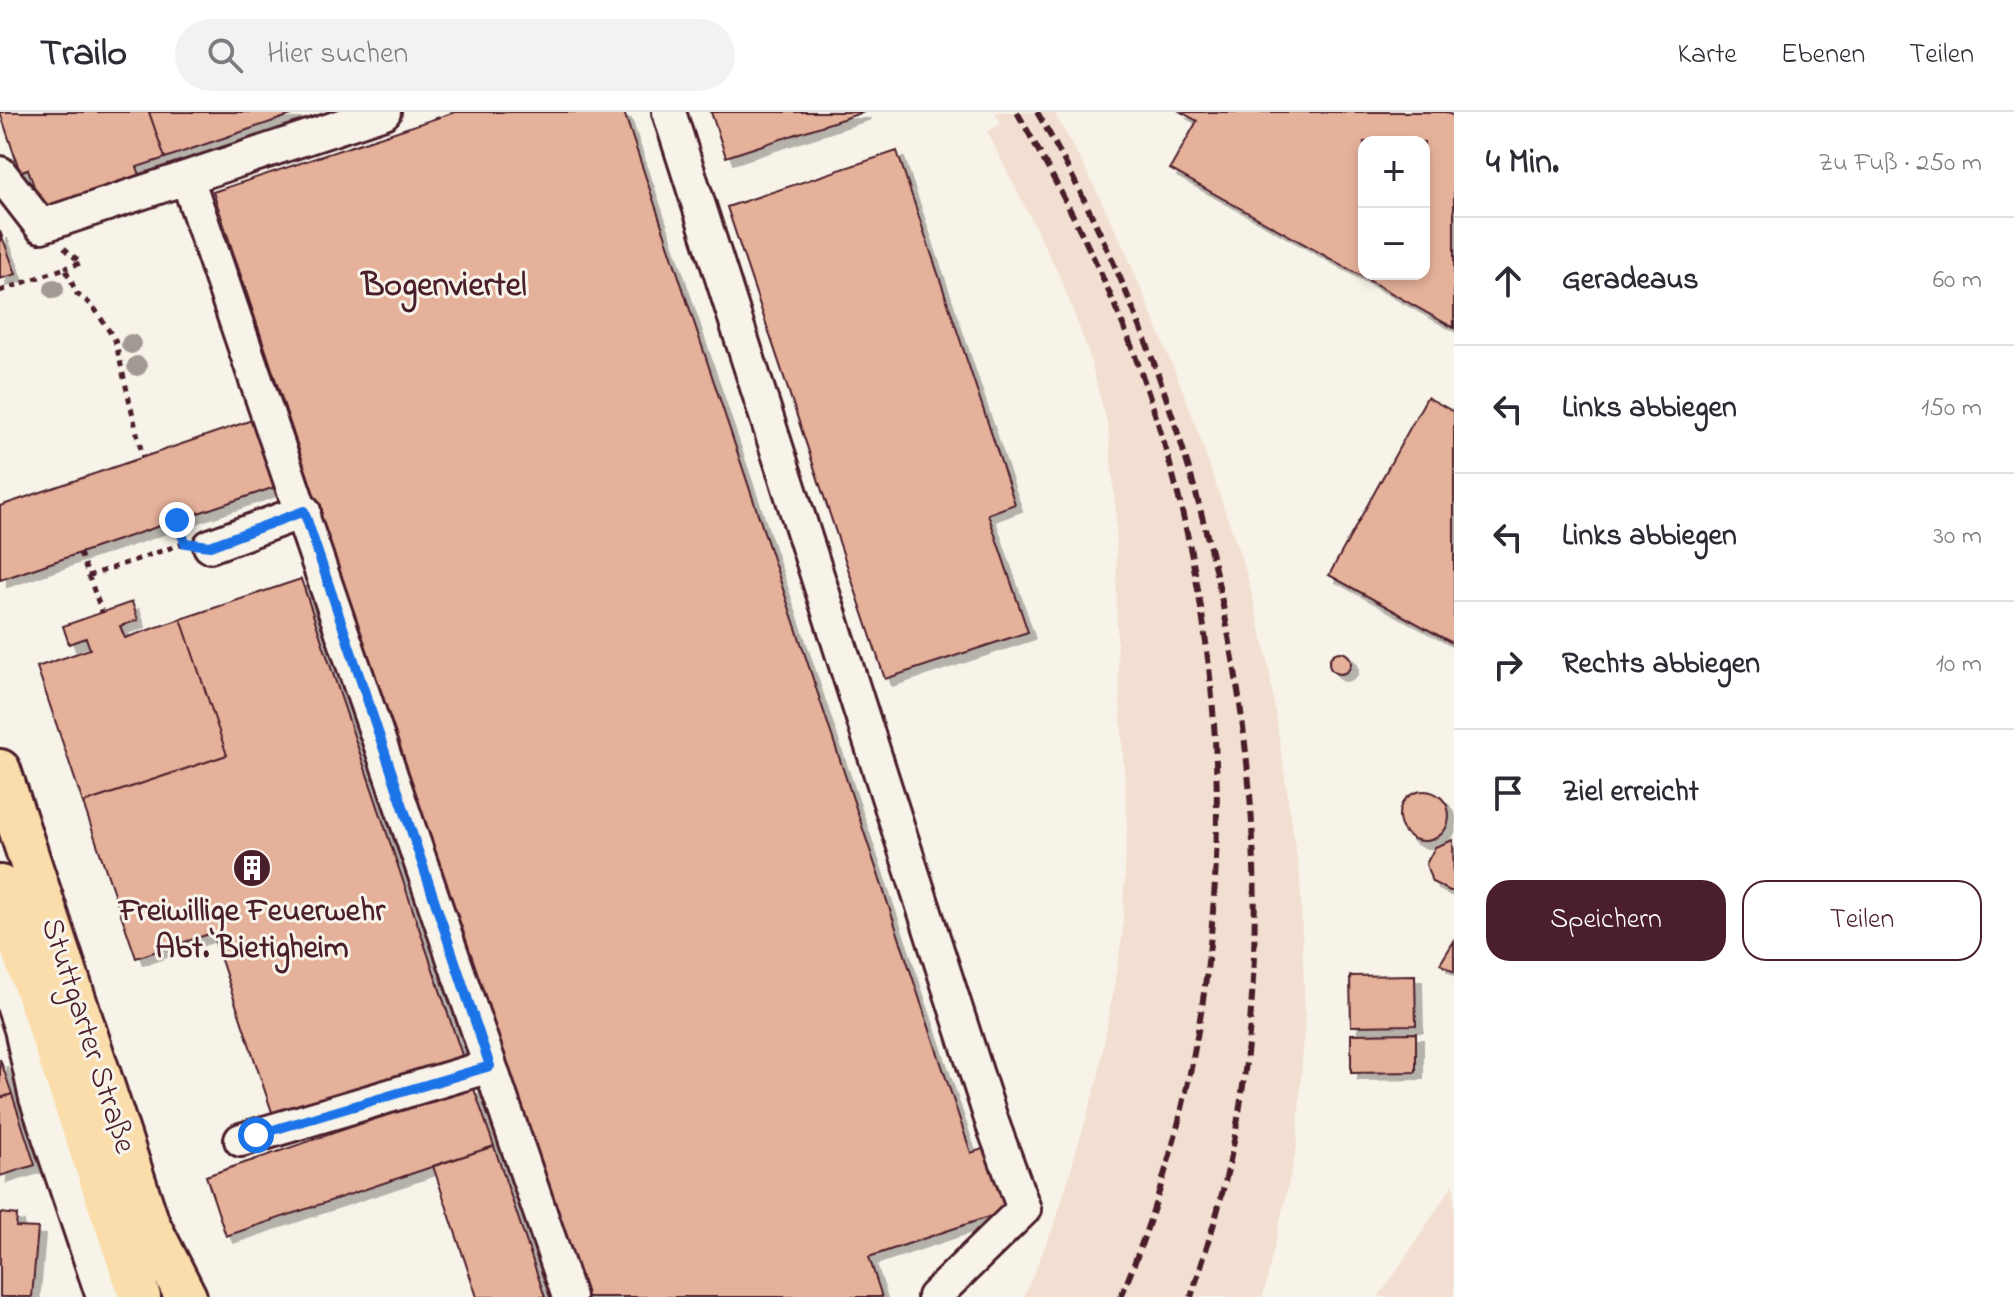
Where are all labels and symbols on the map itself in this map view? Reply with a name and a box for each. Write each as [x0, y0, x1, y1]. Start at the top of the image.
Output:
district label: Bogenviertel [359, 262, 527, 313]
route end [159, 502, 195, 538]
building icon: Freiwillige Feuerwehr Abt. Bietigheim [231, 847, 273, 889]
place label: Freiwillige Feuerwehr Abt. Bietigheim [117, 889, 386, 974]
street label: Stuttgarter Straße [27, 912, 147, 1160]
route start [238, 1117, 274, 1153]

